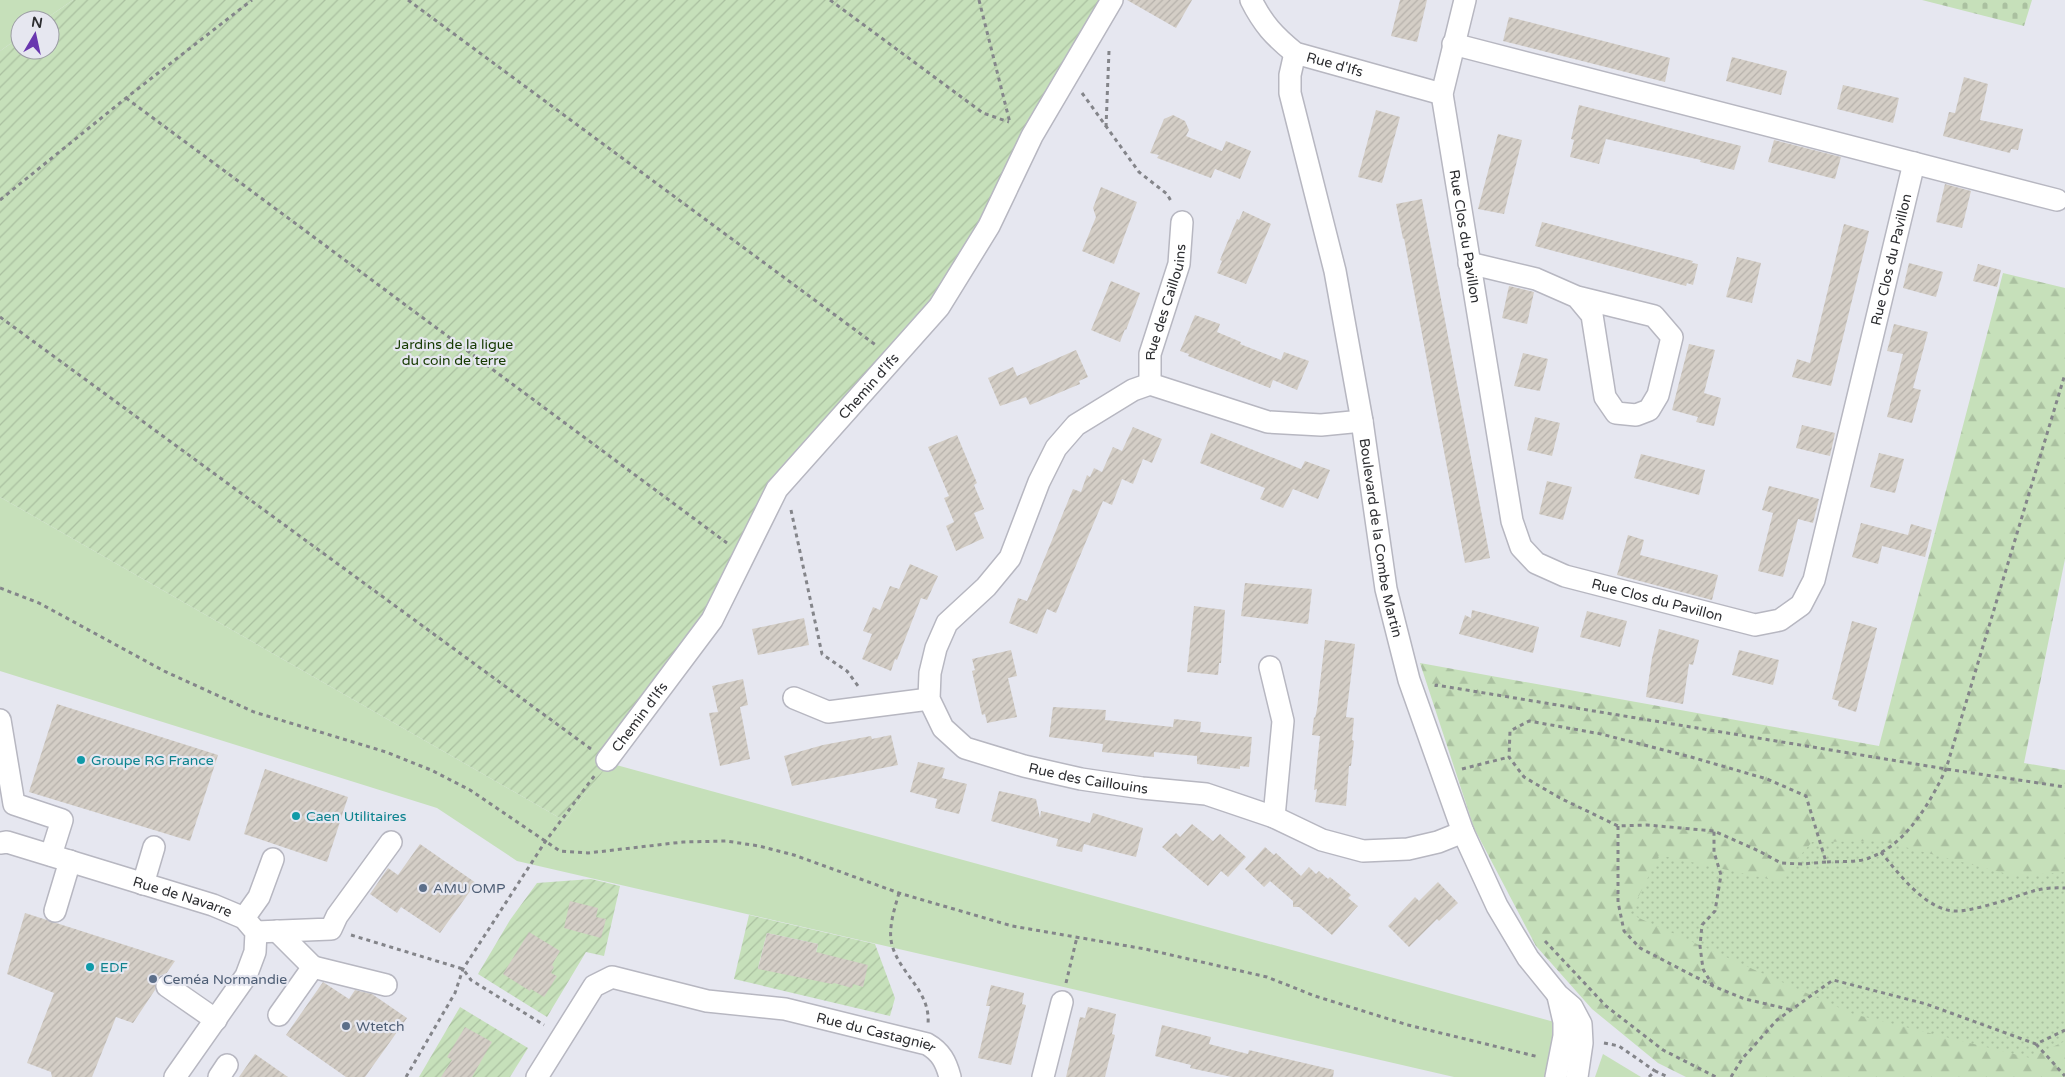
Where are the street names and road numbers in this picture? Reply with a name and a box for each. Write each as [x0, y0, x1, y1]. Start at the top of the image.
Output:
street label: Rue d'Ifs [1305, 49, 1365, 81]
street label: Rue Clos du Pavillon [1446, 168, 1484, 304]
street label: Rue Clos du Pavillon [1867, 192, 1915, 327]
street label: Rue des Caillouins [1142, 243, 1189, 361]
street label: Chemin d'Ifs [835, 350, 903, 423]
street label: Boulevard de la Combe Martin [1356, 437, 1406, 639]
street label: Rue Clos du Pavillon [1590, 575, 1725, 625]
street label: Chemin d'Ifs [608, 679, 672, 755]
street label: Rue des Caillouins [1027, 759, 1149, 798]
street label: Rue de Navarre [131, 873, 235, 921]
street label: Rue du Castagnier [815, 1009, 940, 1057]

